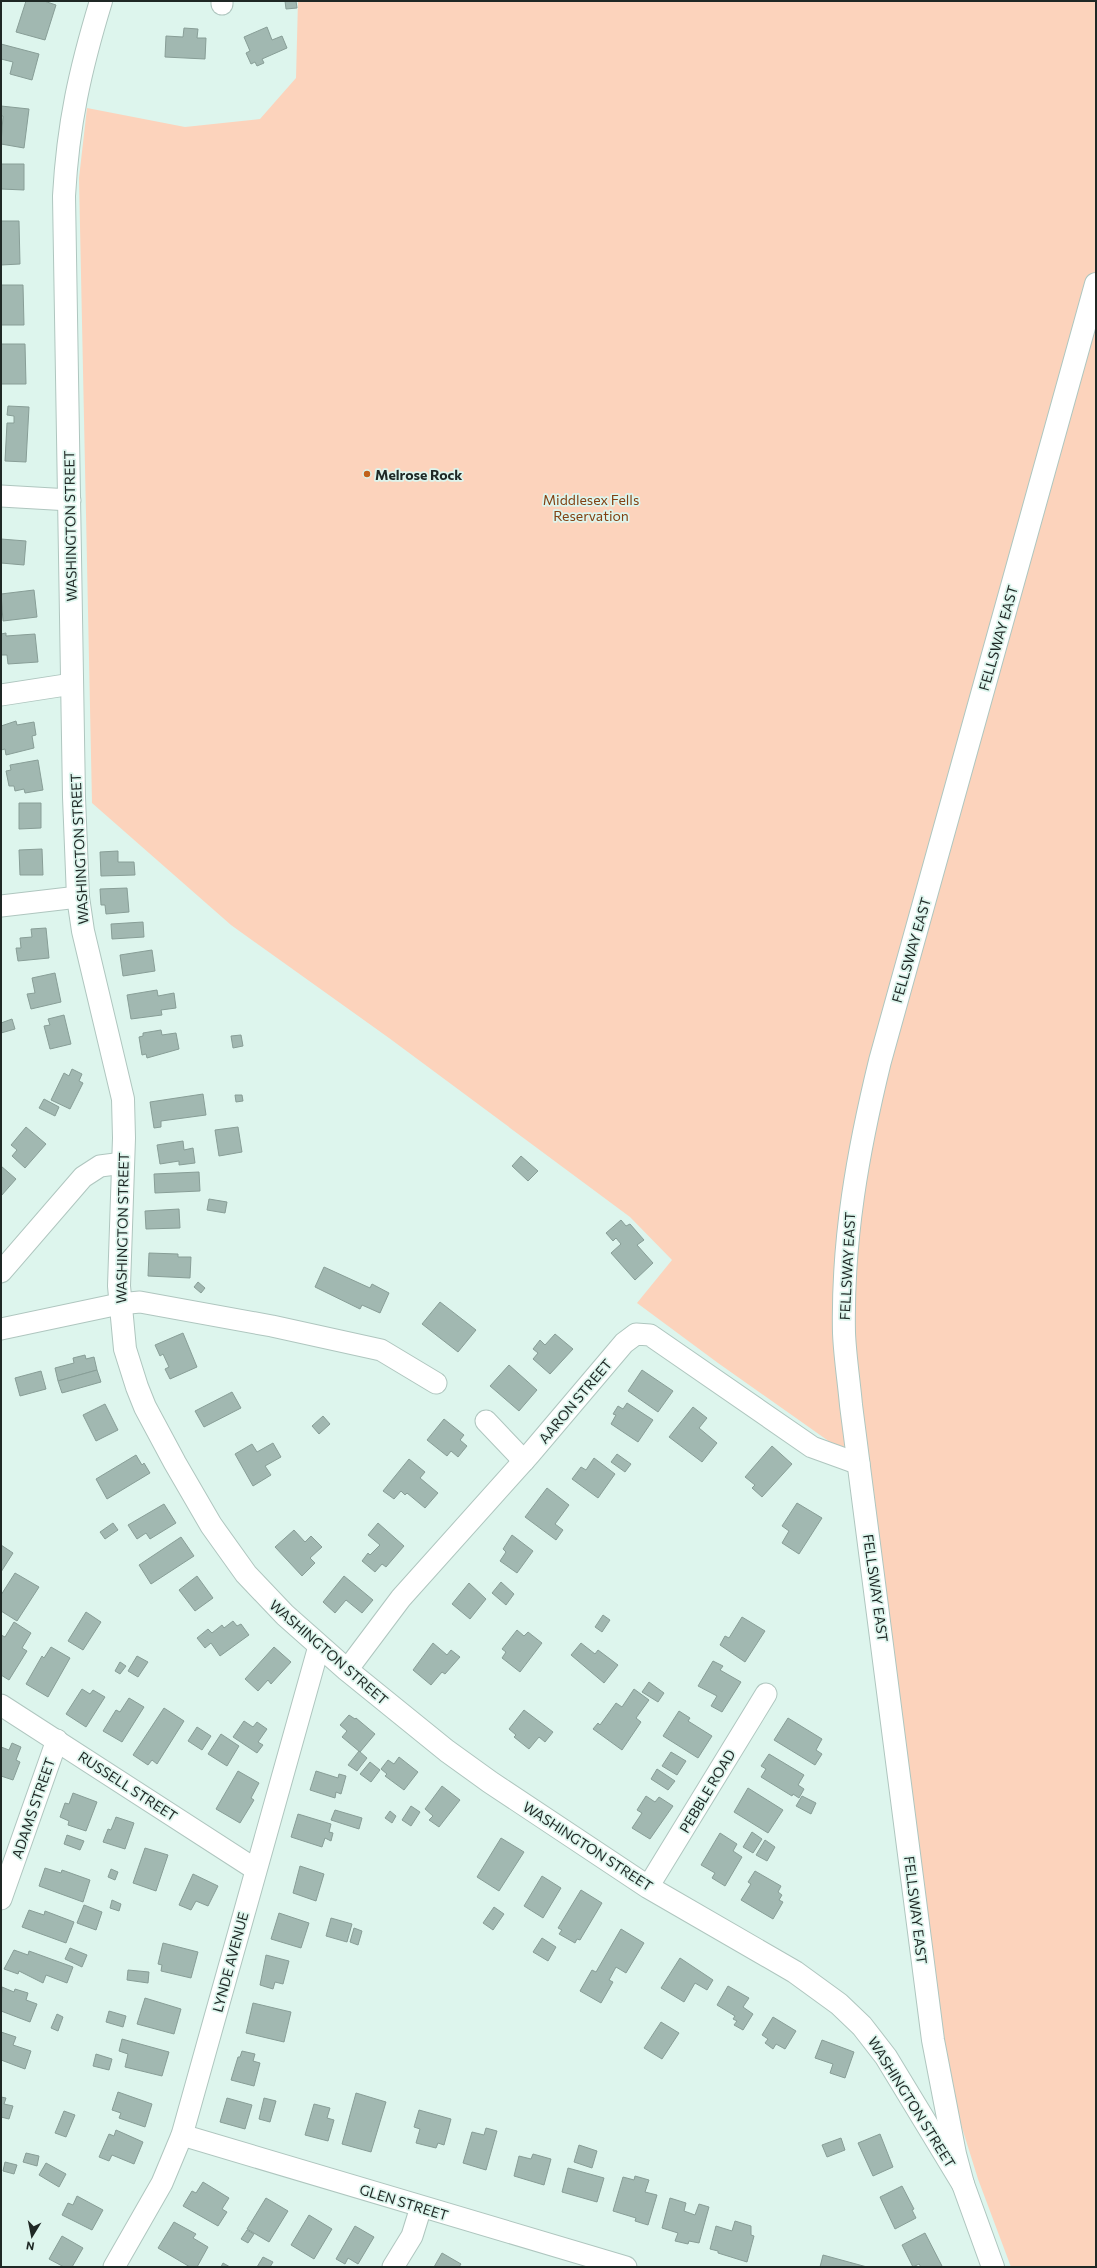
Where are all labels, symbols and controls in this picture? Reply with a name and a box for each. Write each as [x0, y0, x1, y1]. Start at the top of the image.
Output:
street label: WASHINGTON STREET [60, 450, 80, 602]
place label: Melrose Rock [375, 466, 462, 483]
marker: Melrose Rock [362, 469, 372, 479]
park label: Middlesex Fells Reservation [543, 491, 639, 524]
street label: FELLSWAY EAST [975, 583, 1021, 693]
street label: WASHINGTON STREET [67, 773, 91, 925]
street label: FELLSWAY EAST [888, 895, 934, 1005]
street label: WASHINGTON STREET [112, 1152, 132, 1304]
street label: FELLSWAY EAST [836, 1211, 858, 1321]
street label: AARON STREET [535, 1355, 615, 1447]
street label: FELLSWAY EAST [860, 1533, 892, 1643]
street label: WASHINGTON STREET [266, 1596, 392, 1708]
street label: PEBBLE ROAD [675, 1746, 739, 1836]
street label: RUSSELL STREET [75, 1748, 181, 1824]
street label: ADAMS STREET [8, 1755, 58, 1861]
street label: WASHINGTON STREET [520, 1798, 656, 1894]
street label: FELLSWAY EAST [901, 1855, 931, 1965]
street label: LYNDE AVENUE [208, 1910, 252, 2014]
street label: WASHINGTON STREET [865, 2033, 959, 2171]
street label: GLEN STREET [358, 2180, 450, 2224]
north arrow [12, 2216, 52, 2256]
text: N [25, 2239, 35, 2253]

